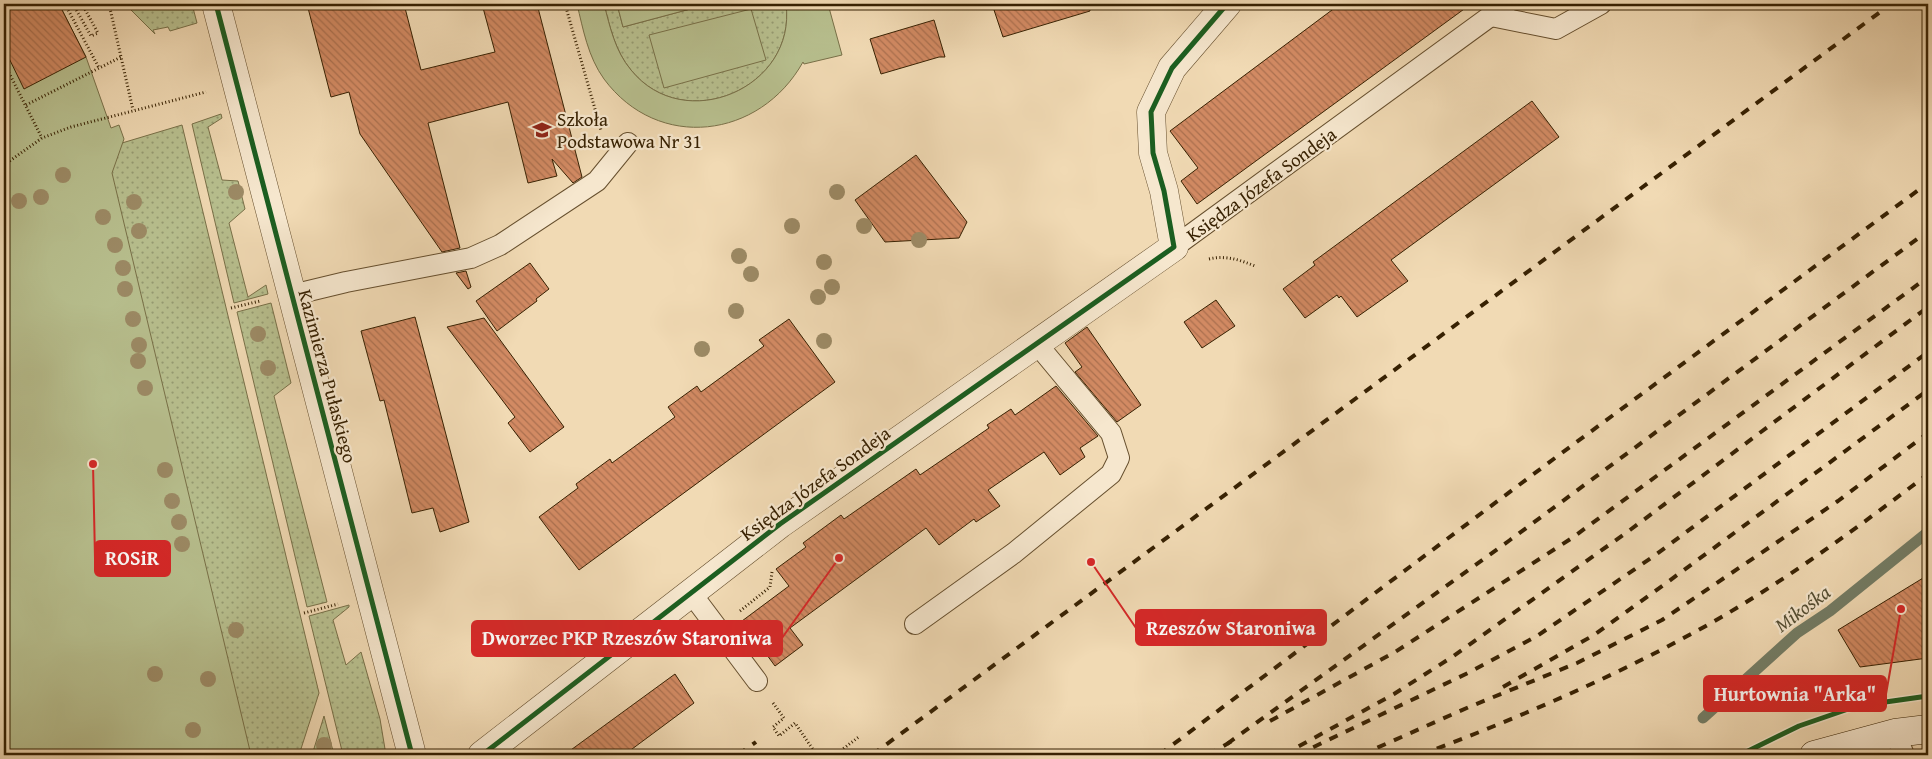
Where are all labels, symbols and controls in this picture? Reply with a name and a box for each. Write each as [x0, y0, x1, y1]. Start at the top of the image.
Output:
place label: Szkoła Podstawowa Nr 31 [557, 105, 702, 155]
school or university icon: Szkoła Podstawowa Nr 31 [531, 119, 553, 141]
street label: Księdza Józefa Sondeja [1180, 120, 1342, 248]
street label: Kazimierza Pułaskiego [291, 286, 365, 466]
street label: Księdza Józefa Sondeja [734, 419, 896, 547]
callout: ROSiR [95, 541, 170, 576]
text: ROSiR [105, 543, 160, 572]
water label: Mikośka [1768, 577, 1837, 639]
callout: Rzeszów Staroniwa [1136, 610, 1326, 645]
text: Rzeszów Staroniwa [1146, 613, 1317, 642]
callout: Dworzec PKP Rzeszów Staroniwa [472, 621, 782, 656]
text: Dworzec PKP Rzeszów Staroniwa [482, 623, 773, 652]
callout: Hurtownia "Arka" [1704, 676, 1886, 711]
text: Hurtownia "Arka" [1714, 679, 1876, 708]

